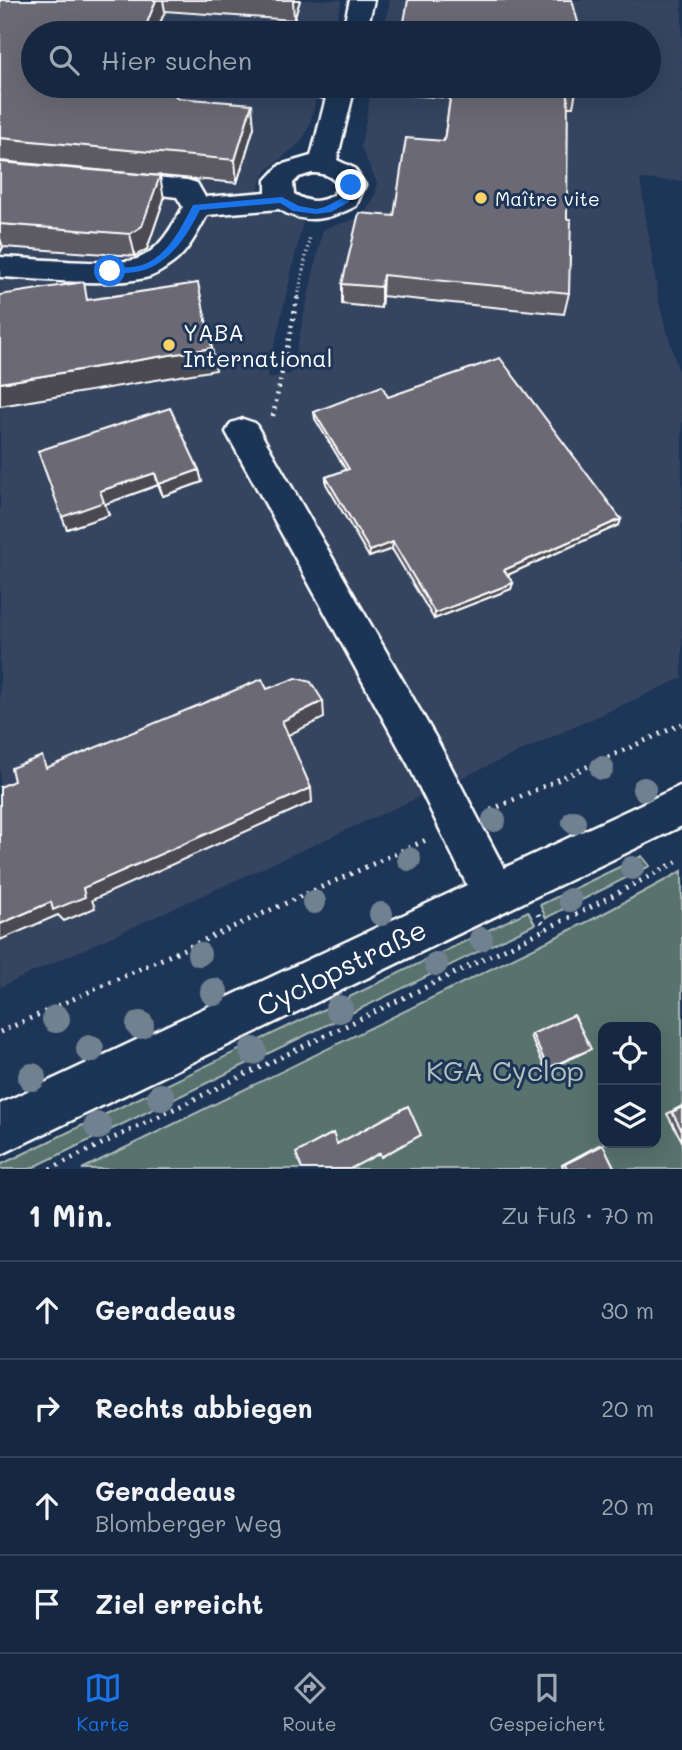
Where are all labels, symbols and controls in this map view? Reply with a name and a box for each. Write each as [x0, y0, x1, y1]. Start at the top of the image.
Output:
search box [21, 21, 661, 98]
icon: search [45, 41, 83, 79]
text: Hier suchen [101, 43, 252, 77]
route end [335, 169, 366, 200]
place label: Maître vite [495, 186, 600, 211]
marker: Maître vite [473, 190, 489, 206]
route start [94, 255, 125, 286]
place label: YABA International [183, 317, 332, 373]
marker: YABA International [161, 337, 177, 353]
street label: Cyclopstraße [250, 910, 432, 1024]
map controls [598, 1022, 661, 1148]
button: locate [598, 1022, 661, 1085]
park label: KGA Cyclop [426, 1052, 584, 1088]
button: layers [598, 1085, 661, 1148]
text: 1 Min. [28, 1195, 113, 1235]
text: Zu Fuß · 70 m [501, 1200, 654, 1230]
icon: ahead [28, 1291, 66, 1329]
text: Geradeaus [95, 1293, 236, 1327]
text: 30 m [601, 1295, 654, 1325]
icon: right [28, 1389, 66, 1427]
text: Rechts abbiegen [95, 1391, 312, 1425]
text: 20 m [601, 1393, 654, 1423]
text: Geradeaus [95, 1474, 236, 1508]
icon: ahead [28, 1487, 66, 1525]
text: 20 m [601, 1491, 654, 1521]
text: Blomberger Weg [95, 1508, 282, 1538]
icon: arrive [28, 1585, 66, 1623]
text: Ziel erreicht [95, 1587, 263, 1621]
tab: Karte [77, 1669, 130, 1736]
tab: Route [283, 1669, 337, 1736]
tab: Gespeichert [490, 1669, 605, 1736]

